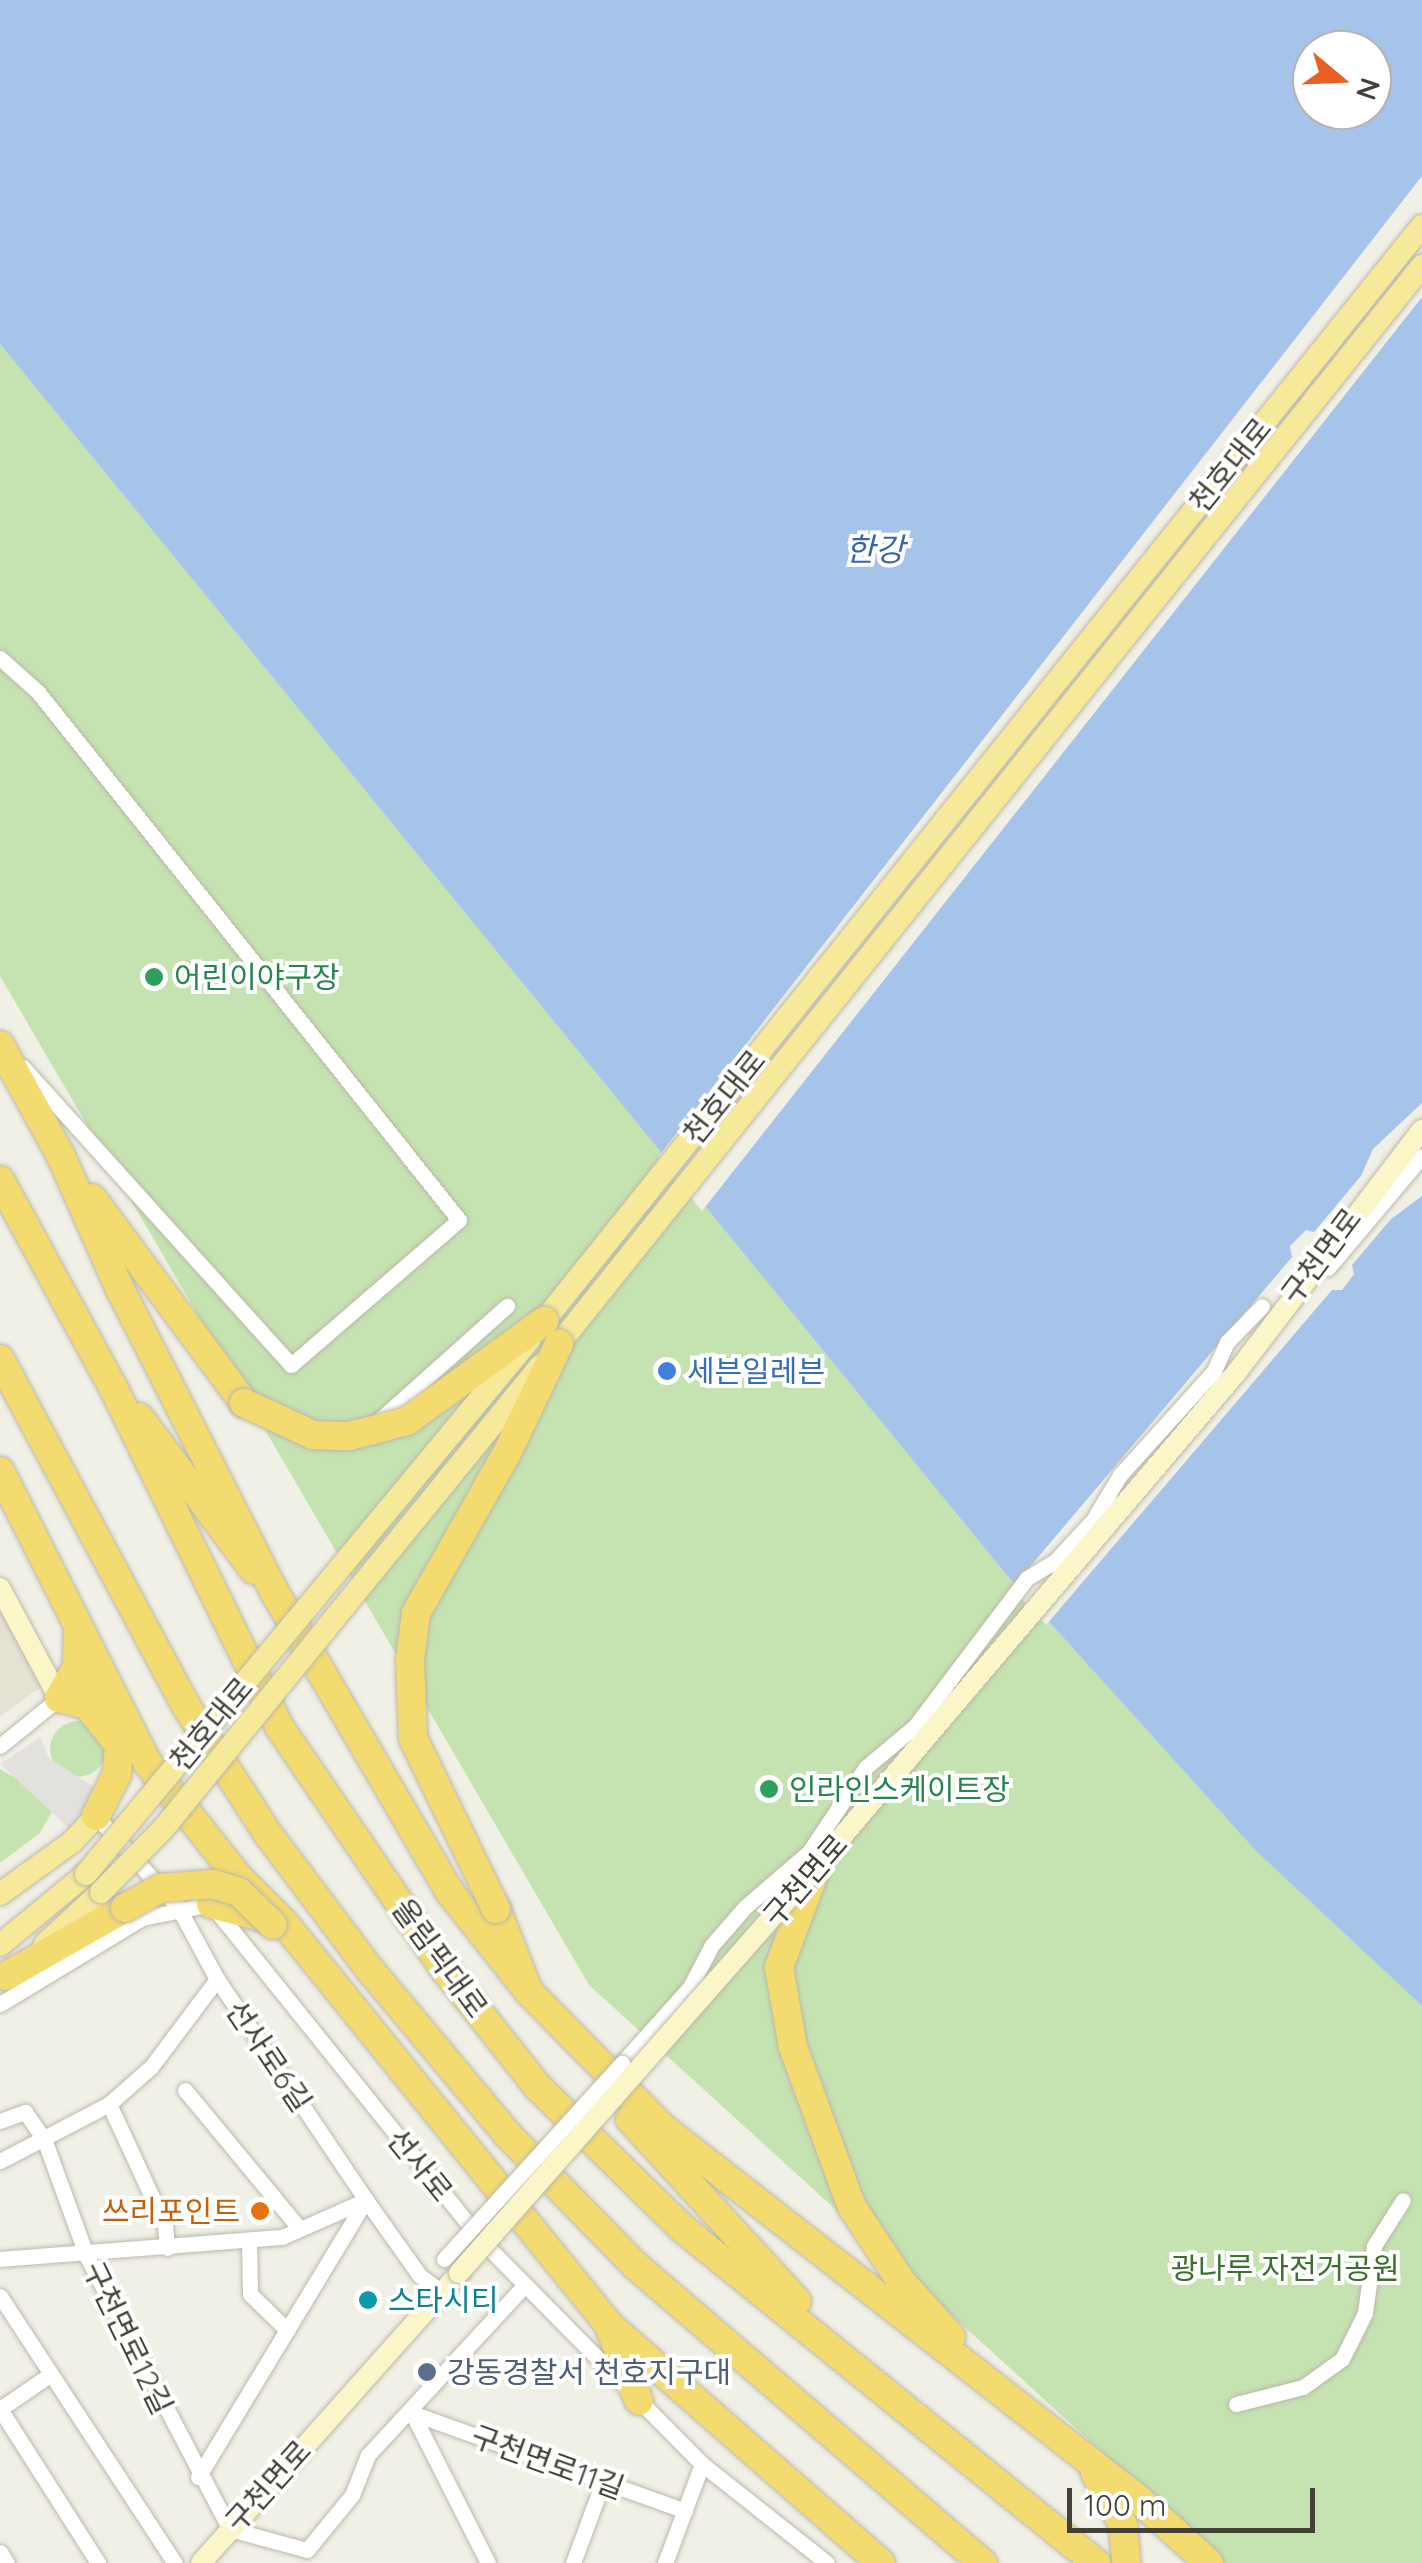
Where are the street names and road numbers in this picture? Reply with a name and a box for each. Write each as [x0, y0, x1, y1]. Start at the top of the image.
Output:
street label: 천호대로 [1181, 411, 1279, 519]
street label: 천호대로 [675, 1043, 773, 1151]
street label: 구천면로 [1273, 1201, 1369, 1311]
street label: 천호대로 [162, 1670, 260, 1778]
street label: 구천면로 [755, 1827, 855, 1933]
street label: 올림픽대로 [385, 1892, 495, 2024]
street label: 선사로6길 [219, 1993, 319, 2119]
street label: 선사로 [380, 2121, 460, 2209]
street label: 구천면로12길 [75, 2256, 181, 2420]
street label: 구천면로11길 [467, 2418, 629, 2506]
street label: 구천면로 [218, 2433, 318, 2539]

